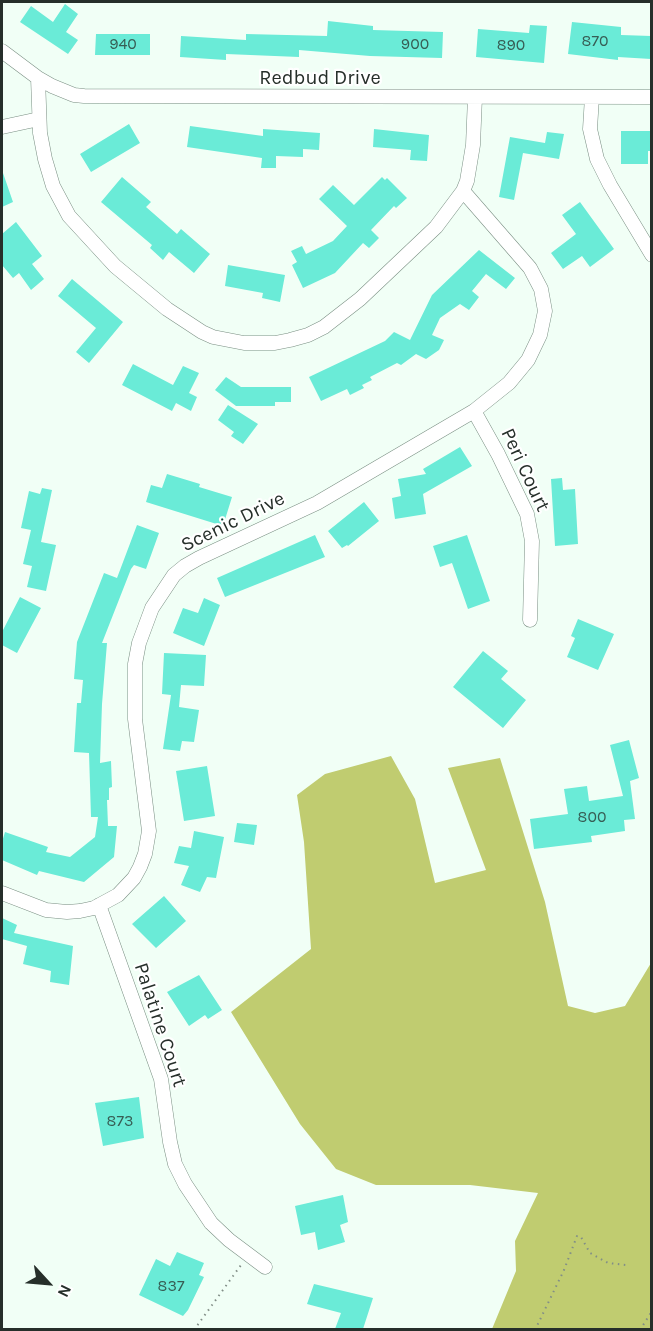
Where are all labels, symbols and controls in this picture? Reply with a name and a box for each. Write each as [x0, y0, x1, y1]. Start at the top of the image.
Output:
house number: 870 [582, 31, 608, 51]
house number: 940 [109, 34, 137, 54]
house number: 900 [401, 34, 429, 54]
house number: 890 [497, 35, 525, 55]
street label: Redbud Drive [259, 66, 381, 90]
street label: Peri Court [495, 424, 555, 516]
street label: Scenic Drive [177, 487, 289, 557]
house number: 800 [578, 807, 606, 827]
street label: Palatine Court [129, 960, 191, 1090]
house number: 873 [107, 1111, 133, 1131]
north arrow [18, 1253, 78, 1313]
house number: 837 [158, 1276, 184, 1296]
text: N [54, 1282, 76, 1300]

